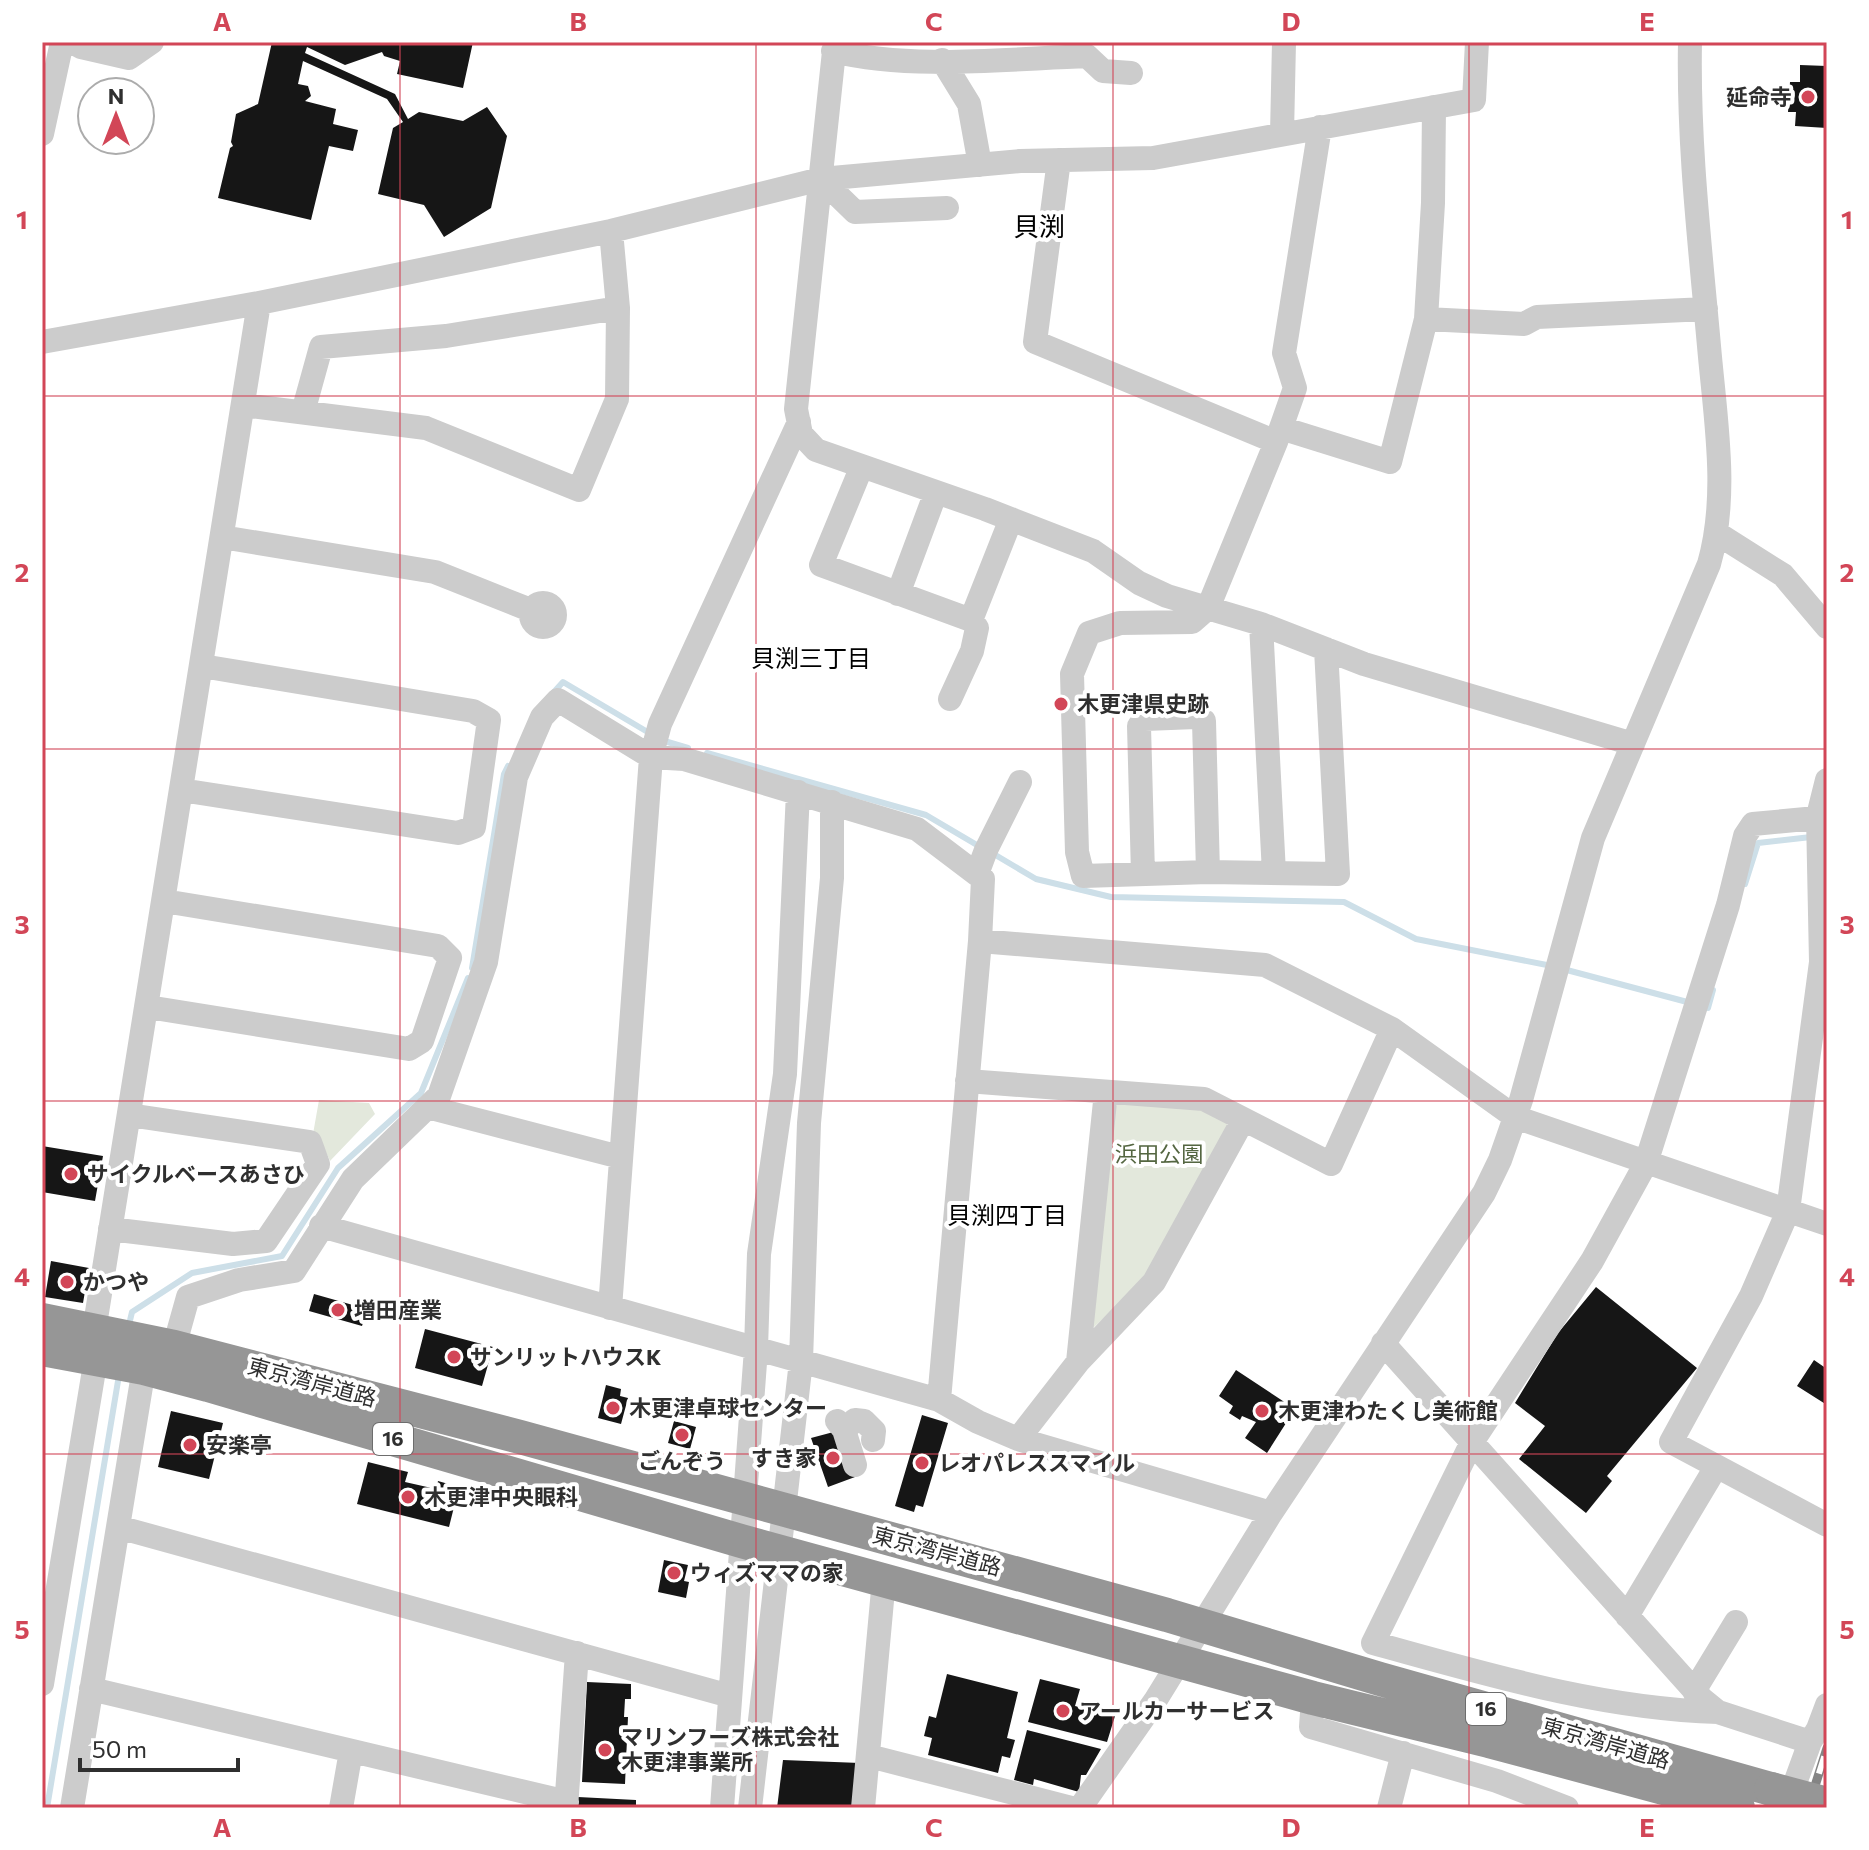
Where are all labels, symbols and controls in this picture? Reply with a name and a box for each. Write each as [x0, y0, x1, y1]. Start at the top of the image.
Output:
text: A [213, 5, 232, 36]
text: B [569, 5, 587, 36]
text: C [925, 5, 943, 36]
text: D [1281, 5, 1301, 36]
text: E [1639, 5, 1655, 36]
north arrow [76, 76, 156, 156]
text: N [108, 82, 124, 109]
place label: 延命寺 [1726, 83, 1792, 110]
marker: 延命寺 [1799, 88, 1817, 106]
text: 1 [16, 203, 28, 234]
text: 1 [1841, 203, 1853, 234]
district label: 貝渕 [1013, 210, 1065, 241]
text: 2 [15, 556, 29, 587]
text: 2 [1840, 556, 1854, 587]
district label: 貝渕三丁目 [751, 643, 871, 672]
place label: 木更津県史跡 [1077, 690, 1209, 717]
marker: 木更津県史跡 [1052, 695, 1070, 713]
text: 3 [14, 908, 30, 939]
text: 3 [1839, 908, 1855, 939]
park label: 浜田公園 [1115, 1140, 1203, 1167]
place label: サイクルベースあさひ [87, 1160, 305, 1187]
marker: サイクルベースあさひ [62, 1165, 80, 1183]
district label: 貝渕四丁目 [947, 1200, 1067, 1229]
text: 4 [14, 1260, 30, 1291]
text: 4 [1839, 1260, 1855, 1291]
place label: かつや [83, 1268, 149, 1295]
marker: かつや [58, 1273, 76, 1291]
place label: 増田産業 [354, 1296, 442, 1323]
marker: 増田産業 [329, 1301, 347, 1319]
place label: サンリットハウスK [470, 1343, 661, 1370]
marker: サンリットハウスK [445, 1348, 463, 1366]
street label: 東京湾岸道路 [245, 1351, 379, 1412]
place label: 木更津卓球センター [629, 1394, 827, 1421]
place label: 木更津わたくし美術館 [1278, 1397, 1498, 1424]
marker: 木更津卓球センター [604, 1399, 622, 1417]
marker: 木更津わたくし美術館 [1253, 1402, 1271, 1420]
road number: 16 [373, 1423, 413, 1455]
marker: ごんぞう [673, 1426, 691, 1444]
place label: 安楽亭 [206, 1431, 272, 1458]
marker: 安楽亭 [181, 1436, 199, 1454]
place label: すき家 [751, 1444, 817, 1471]
place label: ごんぞう [638, 1447, 726, 1474]
marker: すき家 [824, 1449, 842, 1467]
place label: レオパレススマイル [938, 1449, 1135, 1476]
marker: レオパレススマイル [913, 1454, 931, 1472]
place label: 木更津中央眼科 [424, 1483, 578, 1510]
marker: 木更津中央眼科 [399, 1488, 417, 1506]
street label: 東京湾岸道路 [870, 1520, 1004, 1581]
place label: ウィズママの家 [690, 1559, 844, 1586]
marker: ウィズママの家 [665, 1564, 683, 1582]
text: 5 [14, 1613, 30, 1644]
text: 5 [1839, 1613, 1855, 1644]
road number: 16 [1466, 1693, 1506, 1725]
place label: アールカーサービス [1079, 1697, 1275, 1724]
marker: アールカーサービス [1054, 1702, 1072, 1720]
street label: 東京湾岸道路 [1539, 1711, 1673, 1774]
scale bar [80, 1722, 238, 1772]
place label: マリンフーズ株式会社 木更津事業所 [621, 1723, 839, 1775]
text: 50 m [92, 1734, 147, 1763]
marker: マリンフーズ株式会社 木更津事業所 [596, 1741, 614, 1759]
text: A [213, 1811, 232, 1842]
text: B [569, 1811, 587, 1842]
text: C [925, 1811, 943, 1842]
text: D [1281, 1811, 1301, 1842]
text: E [1639, 1811, 1655, 1842]

